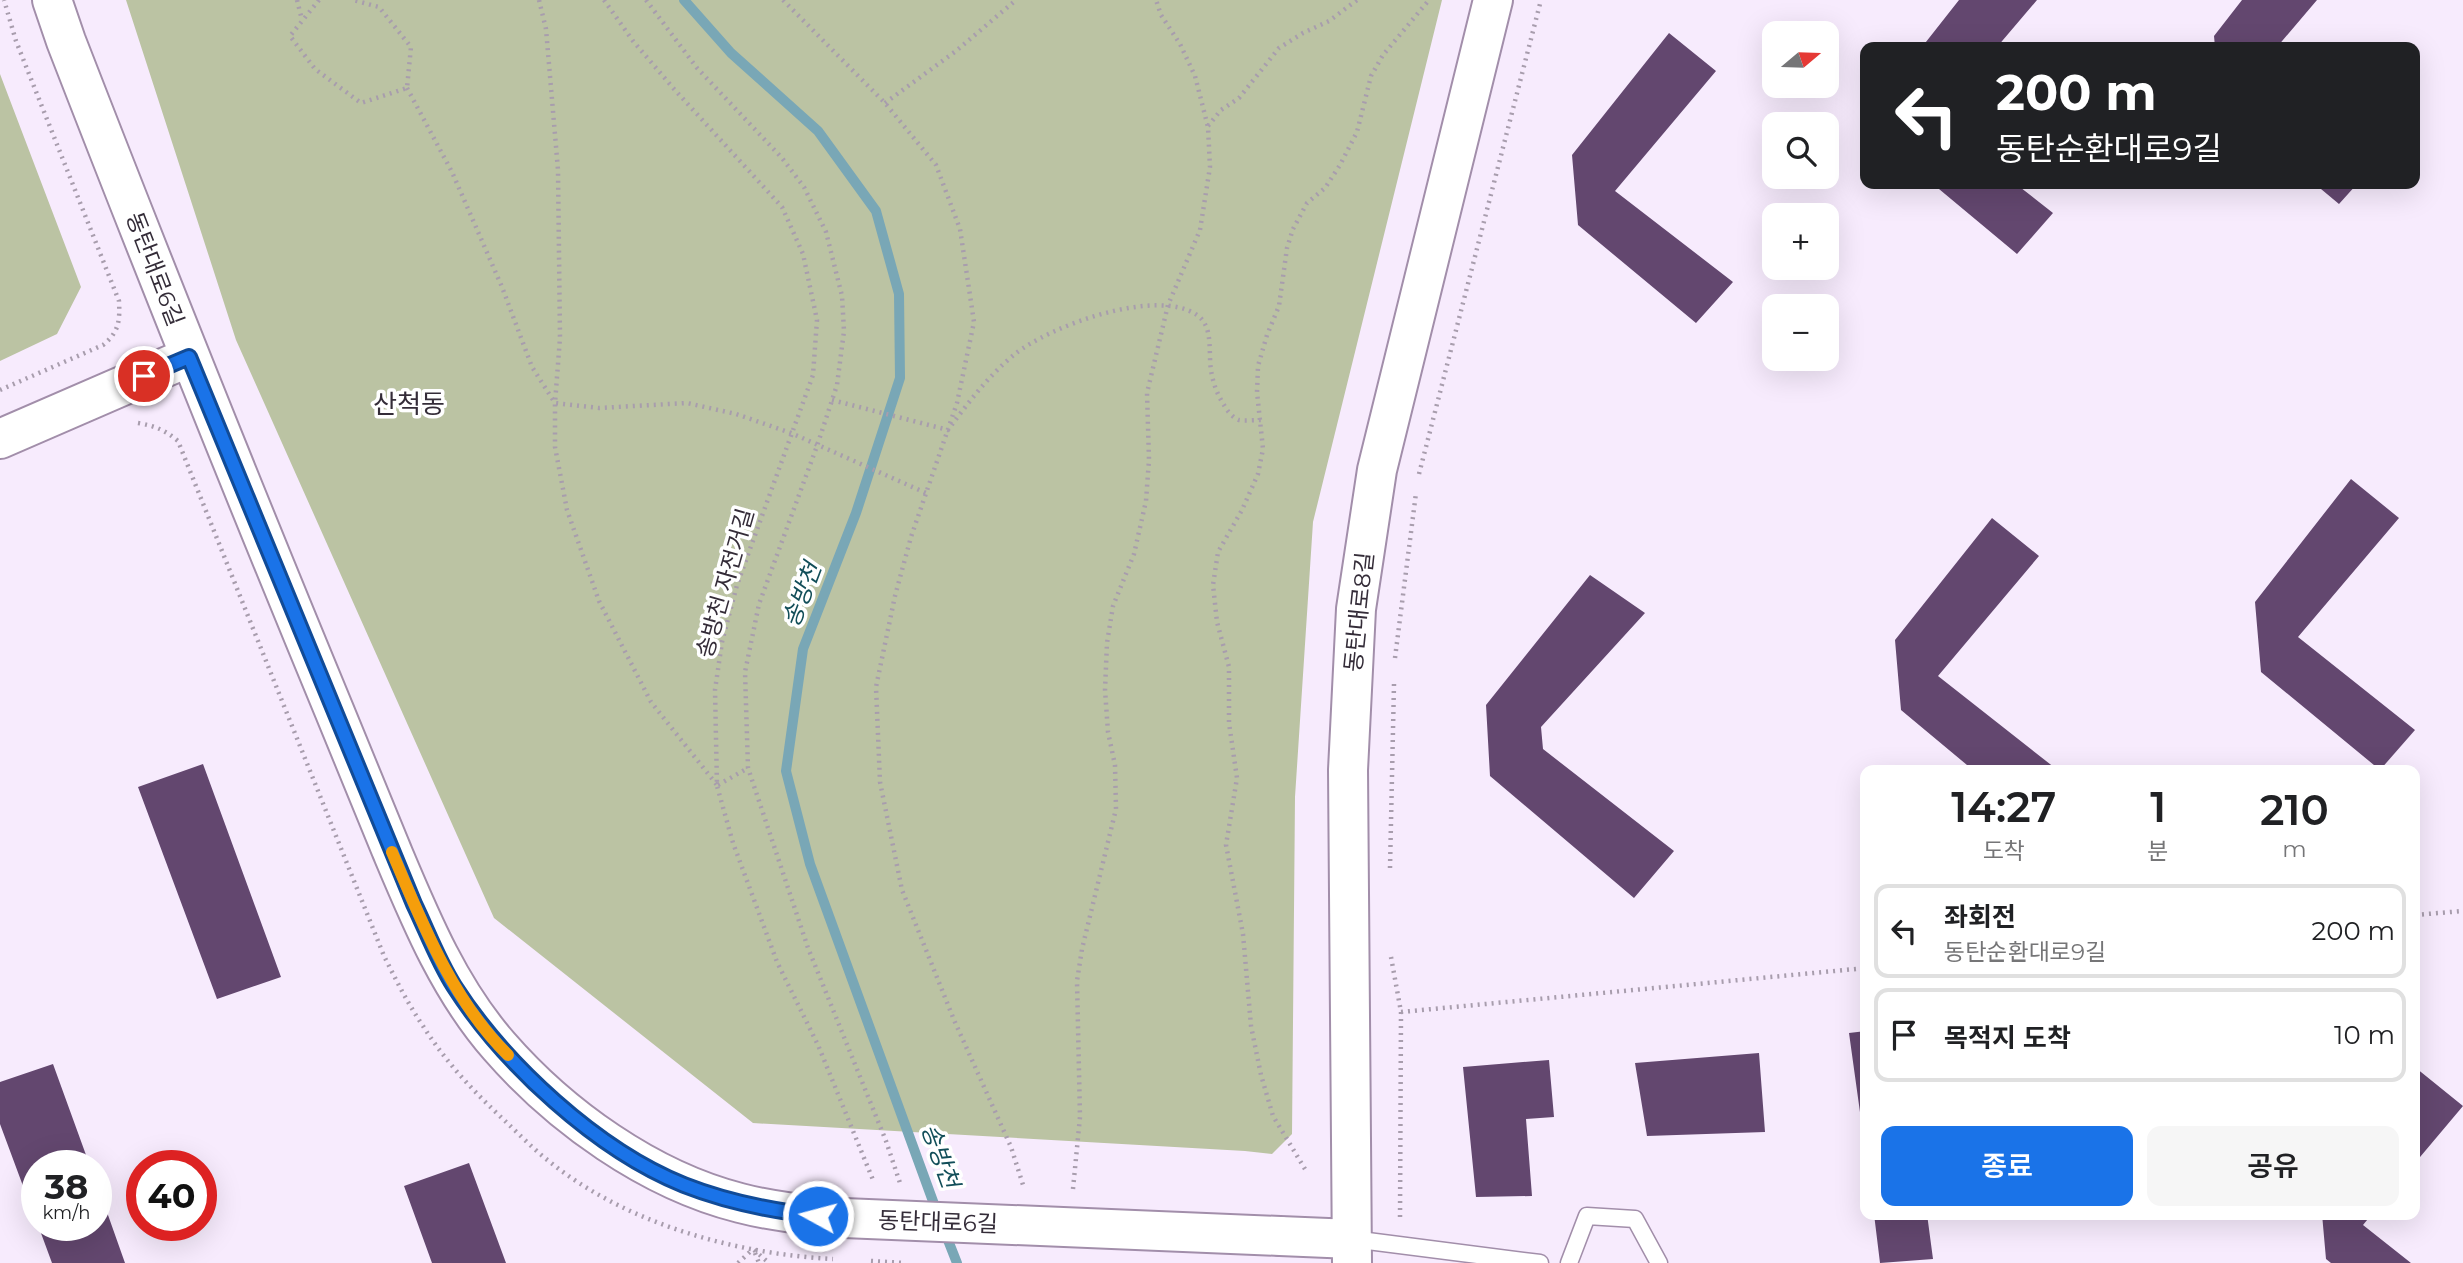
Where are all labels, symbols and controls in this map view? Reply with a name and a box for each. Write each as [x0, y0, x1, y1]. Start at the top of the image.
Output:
north arrow [1762, 21, 1839, 98]
map controls [1762, 21, 1839, 371]
text: 200 m [1996, 63, 2157, 122]
icon: left [1881, 70, 1972, 161]
button: search [1762, 112, 1839, 189]
text: 동탄순환대로9길 [1996, 129, 2222, 168]
button: + [1762, 203, 1839, 280]
street label: 동탄대로6길 [120, 208, 190, 330]
button: − [1762, 294, 1839, 371]
pin [114, 346, 174, 406]
icon: arrive [125, 357, 163, 395]
district label: 산척동 [373, 388, 445, 420]
street label: 송방천 자전거길 [690, 505, 760, 661]
street label: 동탄대로8길 [1339, 551, 1379, 673]
water label: 송방천 [776, 556, 828, 631]
text: 14:27 [1951, 781, 2056, 833]
text: 1 [2150, 781, 2166, 833]
text: 210 [2260, 784, 2329, 836]
text: m [2282, 835, 2307, 863]
text: 도착 [1983, 837, 2025, 865]
text: 분 [2148, 837, 2169, 865]
text: 좌회전 [1944, 901, 2016, 933]
icon: left [1885, 912, 1923, 950]
text: 200 m [2311, 915, 2395, 947]
text: 동탄순환대로9길 [1944, 938, 2106, 966]
icon: arrive [1885, 1016, 1923, 1054]
text: 10 m [2334, 1019, 2395, 1051]
text: 목적지 도착 [1944, 1022, 2071, 1054]
water label: 송방천 [916, 1120, 966, 1195]
button: 종료 [1881, 1126, 2133, 1206]
button: 공유 [2147, 1126, 2399, 1206]
speed limit sign: 40 [126, 1150, 217, 1241]
text: 38 [45, 1165, 88, 1208]
position arrow [781, 1179, 855, 1253]
text: km/h [42, 1202, 91, 1224]
street label: 동탄대로6길 [878, 1206, 998, 1238]

